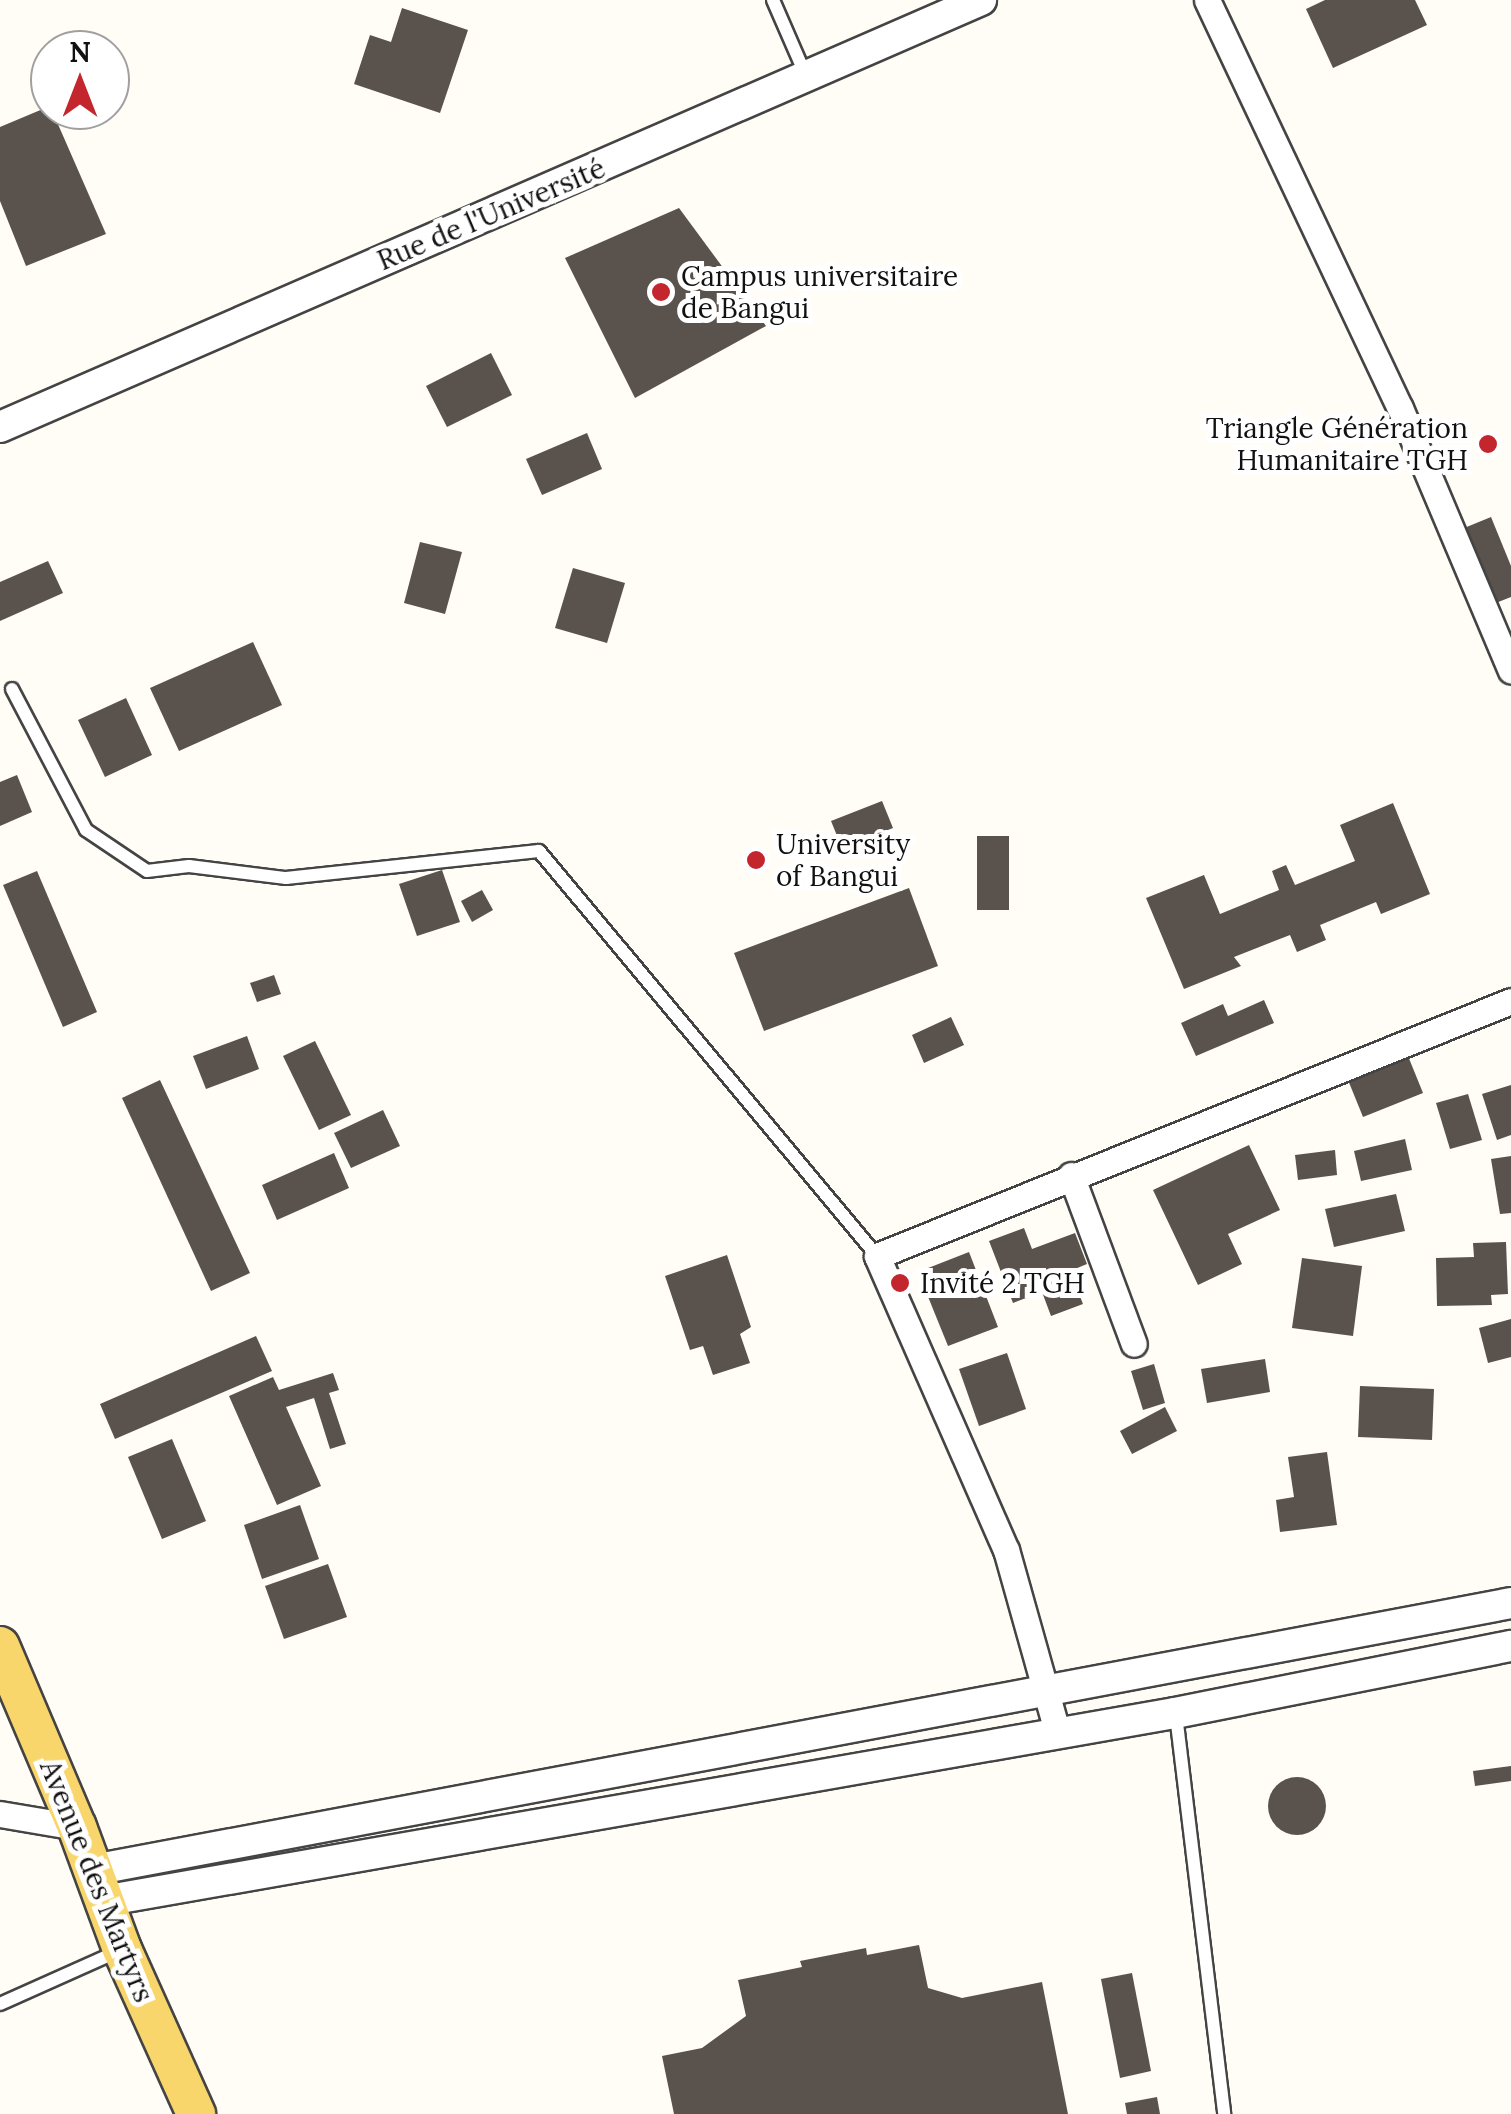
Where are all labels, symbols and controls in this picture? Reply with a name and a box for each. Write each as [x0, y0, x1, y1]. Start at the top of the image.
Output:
north arrow [30, 30, 130, 130]
text: N [69, 34, 91, 70]
street label: Rue de l'Université [372, 151, 610, 277]
place label: Campus universitaire de Bangui [681, 259, 958, 325]
marker: Campus universitaire de Bangui [650, 281, 672, 303]
place label: Triangle Génération Humanitaire TGH [1206, 411, 1468, 477]
marker: Triangle Génération Humanitaire TGH [1477, 433, 1499, 455]
place label: University of Bangui [776, 827, 910, 893]
marker: University of Bangui [745, 849, 767, 871]
place label: Invité 2 TGH [920, 1266, 1085, 1300]
marker: Invité 2 TGH [889, 1272, 911, 1294]
street label: Avenue des Martyrs [33, 1755, 161, 2007]

